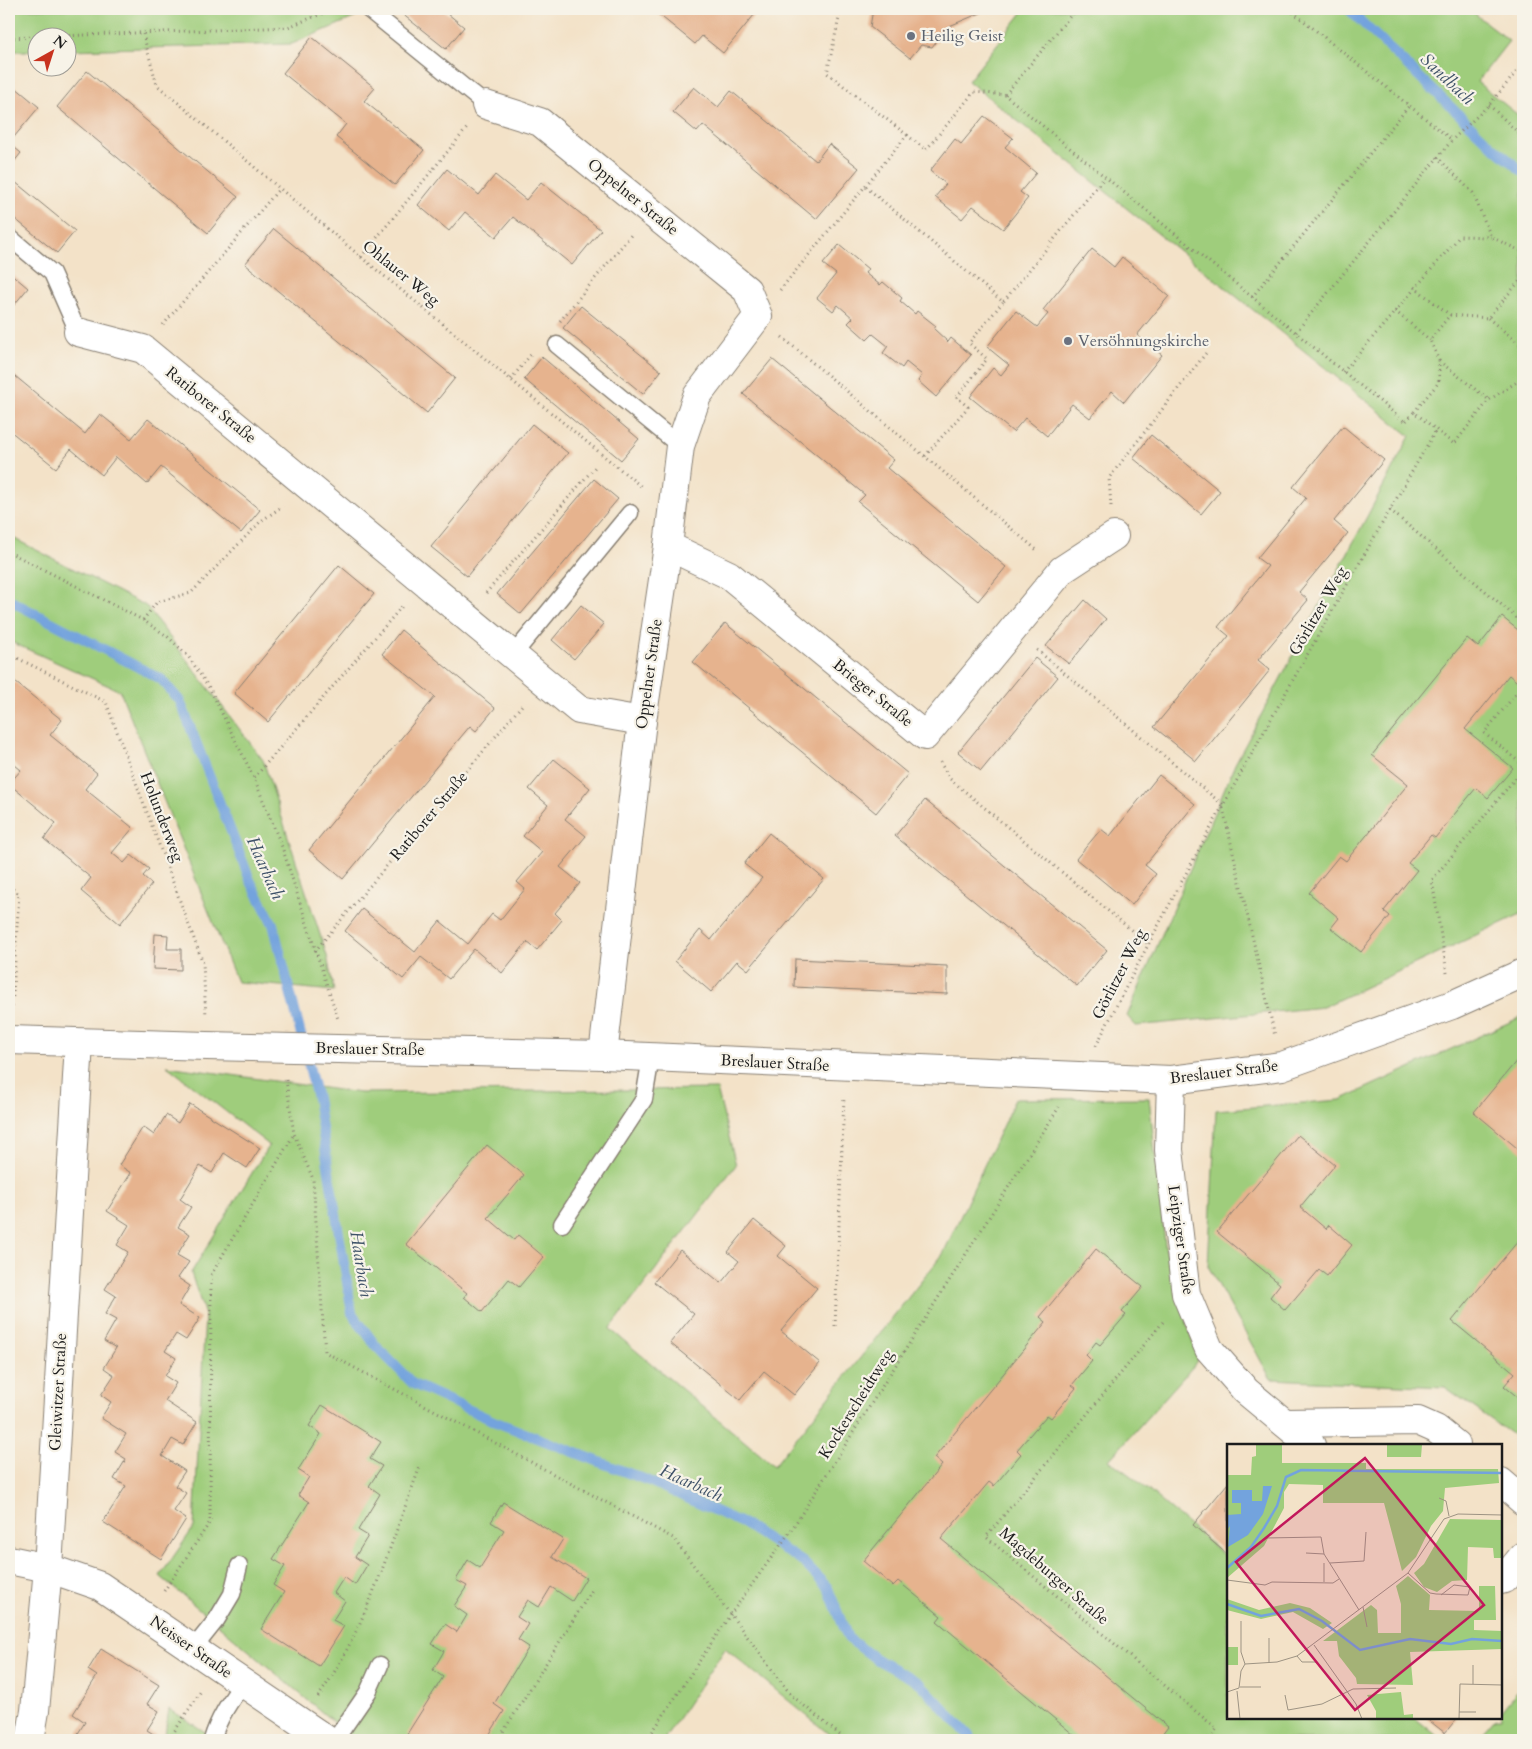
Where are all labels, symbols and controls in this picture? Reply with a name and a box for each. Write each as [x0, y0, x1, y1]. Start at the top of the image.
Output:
place label: Heilig Geist [921, 25, 1003, 47]
north arrow [28, 28, 78, 78]
marker: Heilig Geist [905, 30, 917, 42]
text: N [49, 31, 71, 53]
water label: Sandbach [1414, 47, 1480, 111]
street label: Oppelner Straße [583, 153, 683, 241]
street label: Ohlauer Weg [358, 235, 444, 311]
place label: Versöhnungskirche [1078, 330, 1209, 352]
marker: Versöhnungskirche [1062, 335, 1074, 347]
street label: Ratiborer Straße [161, 362, 261, 448]
street label: Görlitzer Weg [1284, 563, 1352, 659]
street label: Oppelner Straße [630, 617, 668, 731]
street label: Brieger Straße [828, 654, 918, 732]
street label: Ratiborer Straße [385, 767, 473, 865]
street label: Holunderweg [135, 769, 189, 865]
water label: Haarbach [240, 833, 290, 904]
street label: Görlitzer Weg [1087, 925, 1151, 1023]
street label: Breslauer Straße [315, 1037, 425, 1061]
street label: Breslauer Straße [720, 1049, 830, 1077]
street label: Breslauer Straße [1169, 1054, 1279, 1090]
street label: Leipziger Straße [1162, 1184, 1200, 1296]
water label: Haarbach [343, 1229, 379, 1299]
street label: Gleiwitzer Straße [44, 1332, 72, 1452]
street label: Kockerscheidtweg [813, 1345, 899, 1463]
inset map [1227, 1444, 1502, 1719]
water label: Haarbach [656, 1458, 727, 1508]
street label: Magdeburger Straße [994, 1522, 1114, 1630]
street label: Neisser Straße [145, 1610, 237, 1684]

